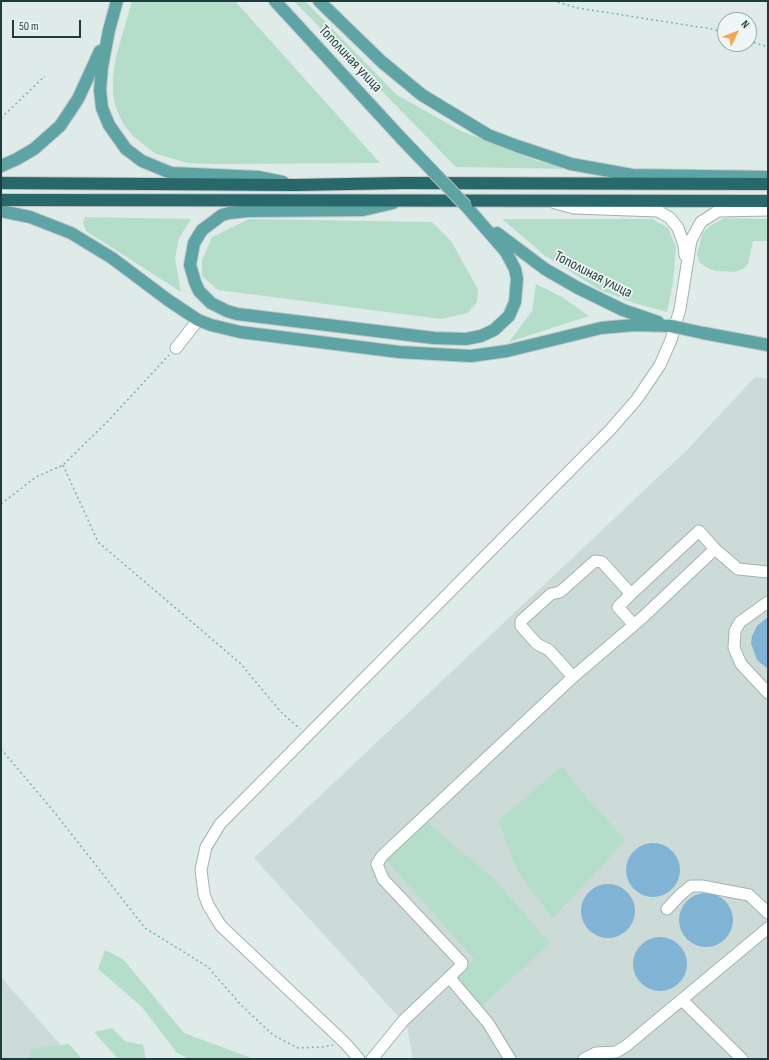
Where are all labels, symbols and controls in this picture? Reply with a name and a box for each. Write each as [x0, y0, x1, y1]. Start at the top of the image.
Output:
scale bar [14, 12, 83, 38]
north arrow [717, 12, 757, 52]
text: N [739, 18, 752, 31]
text: 50 m [19, 19, 39, 34]
street label: Тополиная улица [314, 22, 386, 96]
street label: Тополиная улица [551, 248, 635, 302]

